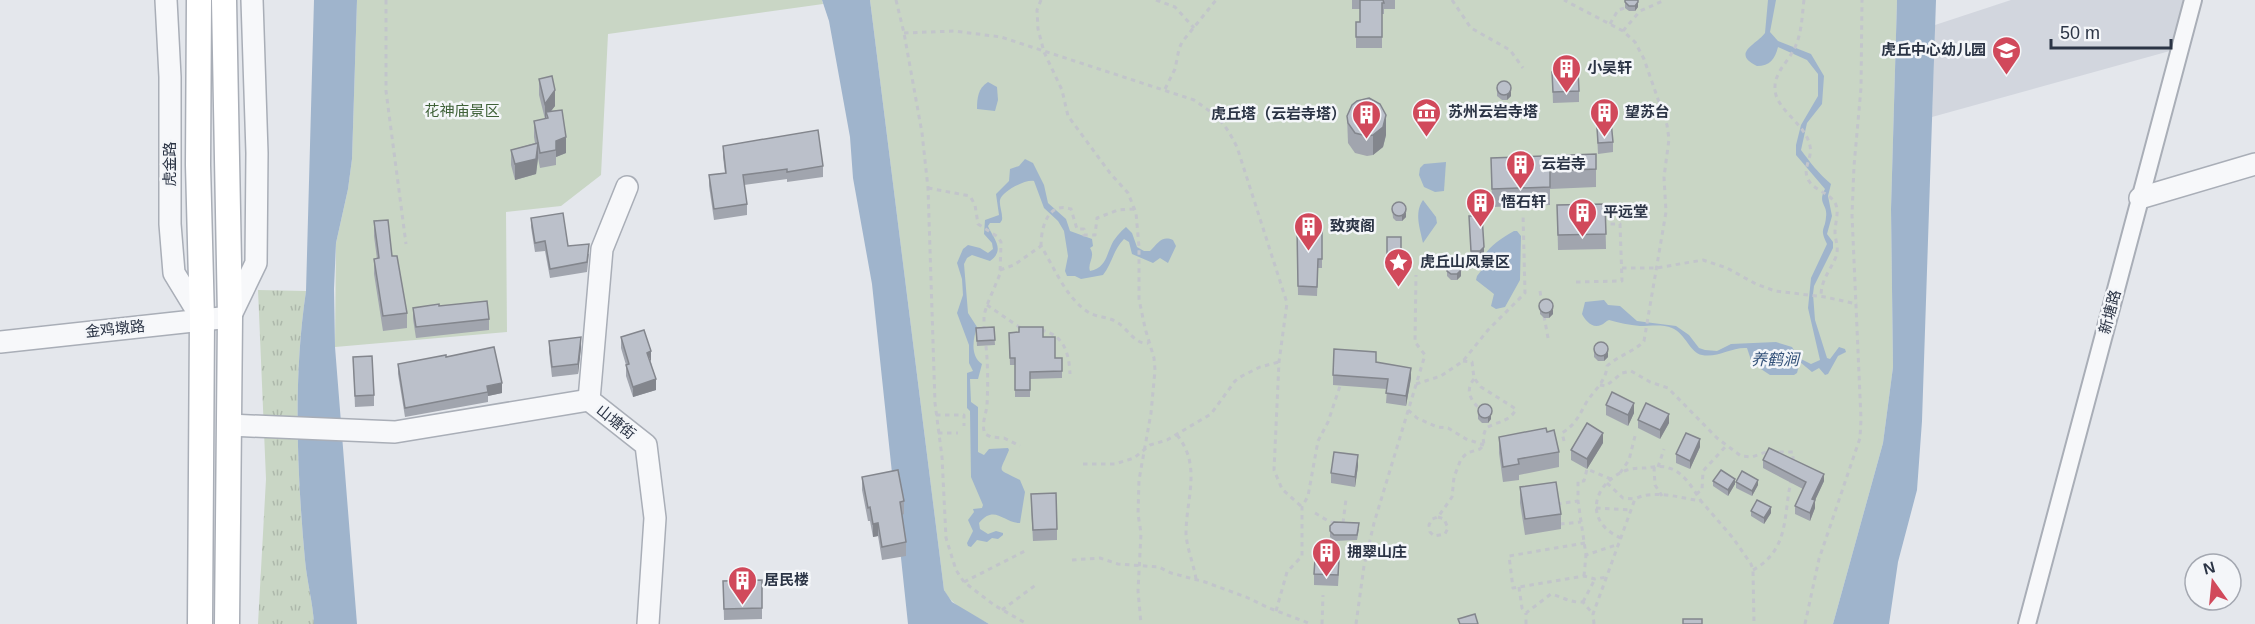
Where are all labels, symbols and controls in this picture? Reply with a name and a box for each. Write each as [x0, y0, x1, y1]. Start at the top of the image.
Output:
scale bar [2051, 12, 2171, 50]
text: 50 m [2060, 23, 2100, 43]
school or university icon: 虎丘中心幼儿园 [1991, 34, 2023, 76]
place label: 虎丘中心幼儿园 [1881, 41, 1986, 58]
building icon: 小吴轩 [1550, 52, 1582, 94]
place label: 小吴轩 [1587, 59, 1632, 76]
museum icon: 苏州云岩寺塔 [1411, 96, 1443, 138]
building icon: 望苏台 [1588, 96, 1620, 138]
building icon: 虎丘塔（云岩寺塔） [1351, 98, 1383, 140]
park label: 花神庙景区 [424, 102, 500, 119]
place label: 苏州云岩寺塔 [1448, 103, 1538, 120]
place label: 望苏台 [1625, 103, 1670, 120]
place label: 虎丘塔（云岩寺塔） [1211, 105, 1346, 122]
street label: 虎金路 [161, 141, 178, 187]
building icon: 云岩寺 [1504, 148, 1536, 190]
place label: 云岩寺 [1541, 155, 1586, 172]
building icon: 悟石轩 [1464, 186, 1496, 228]
place label: 悟石轩 [1501, 193, 1546, 210]
building icon: 平远堂 [1566, 196, 1598, 238]
place label: 平远堂 [1603, 203, 1648, 220]
building icon: 致爽阁 [1293, 210, 1325, 252]
place label: 致爽阁 [1330, 217, 1375, 234]
place icon: 虎丘山风景区 [1383, 246, 1415, 288]
place label: 虎丘山风景区 [1420, 253, 1510, 270]
street label: 新塘路 [2095, 288, 2124, 336]
street label: 金鸡墩路 [84, 317, 146, 340]
water label: 养鹤涧 [1751, 351, 1801, 368]
street label: 山塘街 [593, 401, 639, 442]
building icon: 拥翠山庄 [1310, 536, 1342, 578]
place label: 拥翠山庄 [1347, 543, 1407, 560]
north arrow [2183, 552, 2243, 612]
text: N [2201, 558, 2217, 578]
building icon: 居民楼 [727, 564, 759, 606]
place label: 居民楼 [764, 571, 809, 588]

